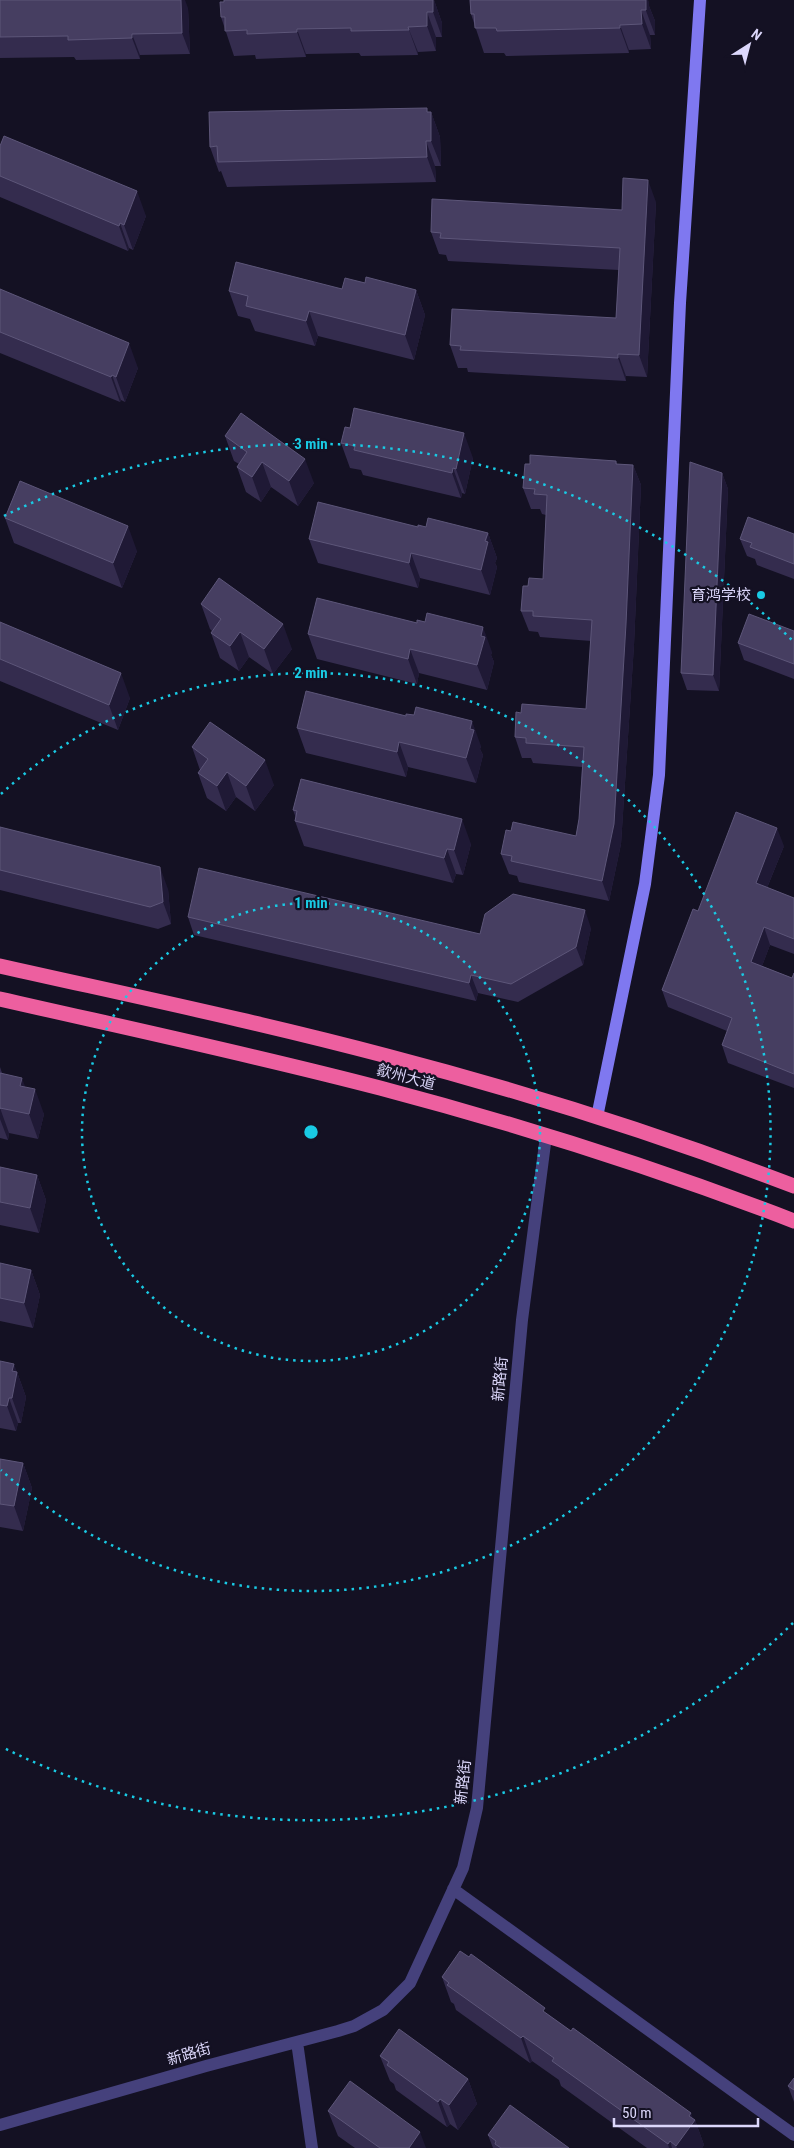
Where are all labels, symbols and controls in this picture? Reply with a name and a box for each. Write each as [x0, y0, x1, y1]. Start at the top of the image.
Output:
north arrow [724, 20, 774, 70]
text: N [748, 25, 765, 43]
text: 3 min [294, 435, 328, 453]
place label: 育鸿学校 [691, 586, 751, 604]
marker: 育鸿学校 [755, 589, 767, 601]
text: 2 min [294, 664, 328, 682]
text: 1 min [294, 894, 328, 912]
street label: 歙州大道 [375, 1061, 437, 1093]
centre of rings [302, 1123, 320, 1141]
street label: 新路街 [489, 1356, 511, 1402]
street label: 新路街 [452, 1759, 474, 1805]
street label: 新路街 [165, 2039, 213, 2069]
scale bar [614, 2096, 758, 2128]
text: 50 m [622, 2104, 652, 2122]

